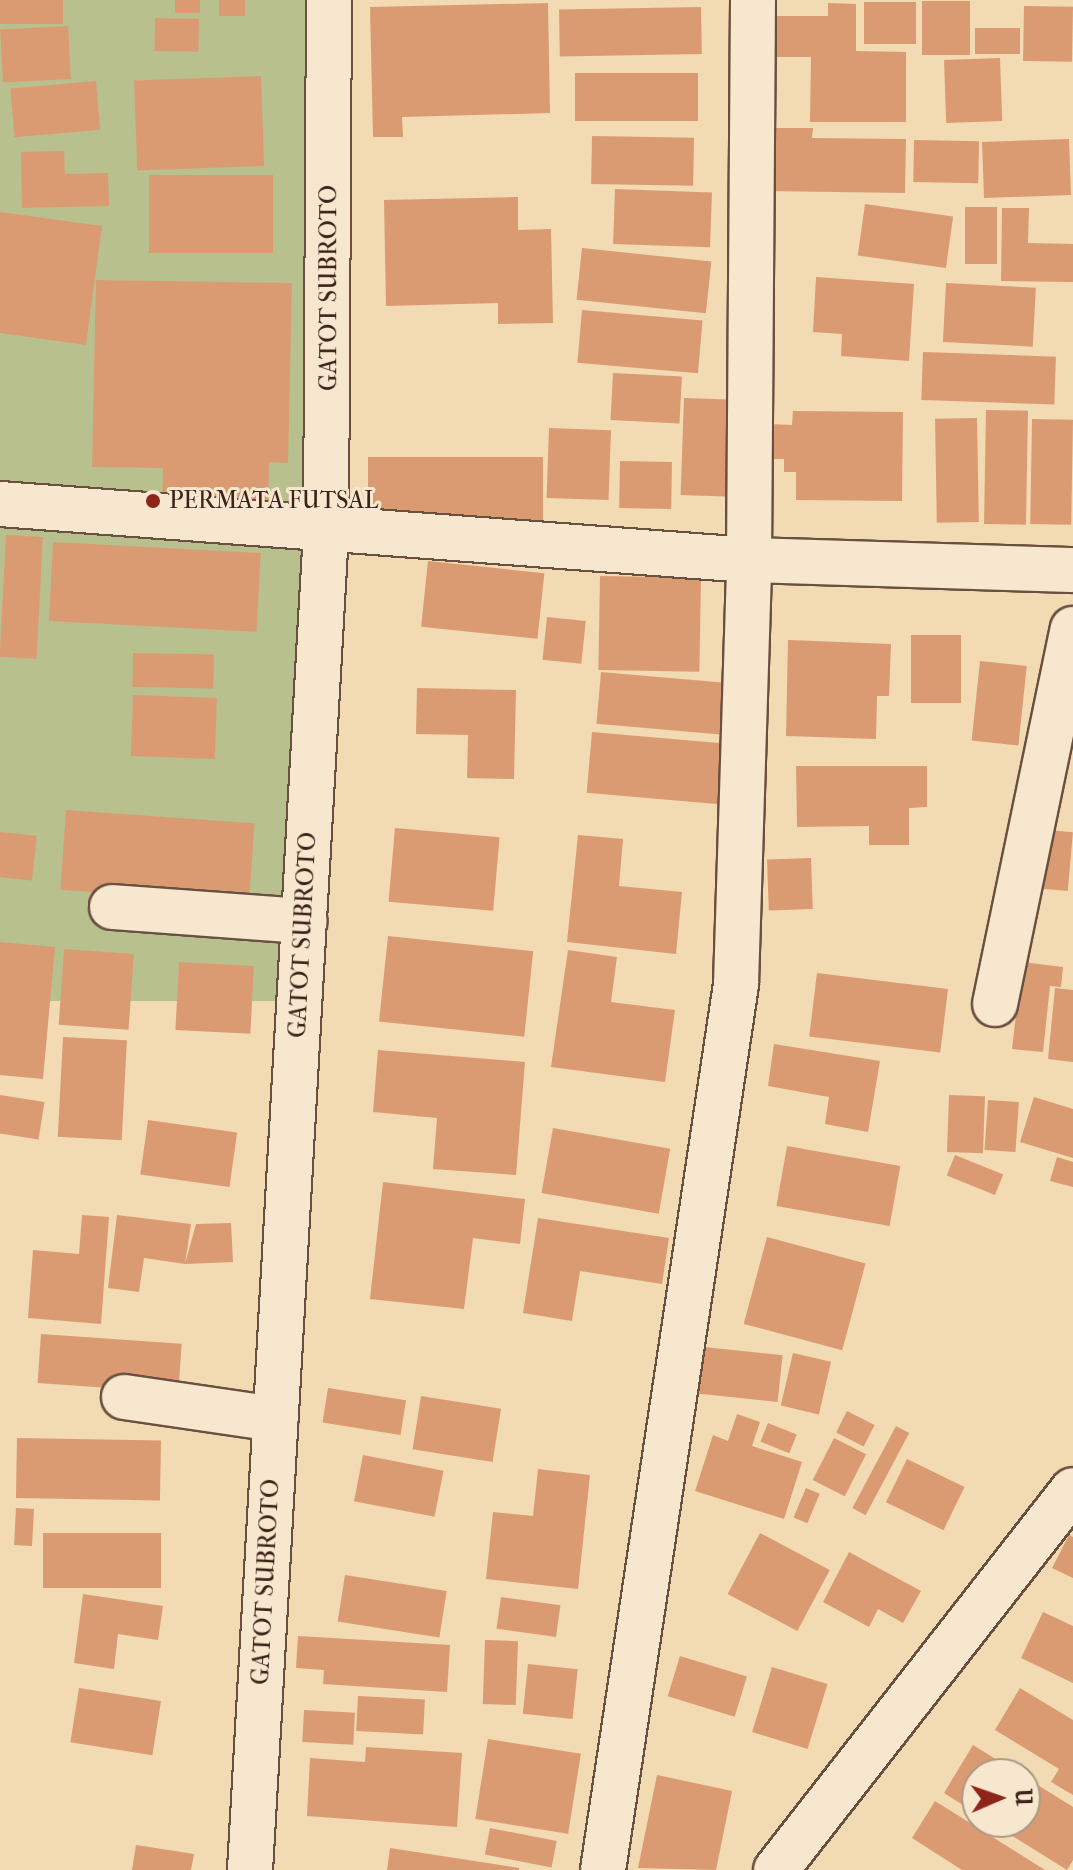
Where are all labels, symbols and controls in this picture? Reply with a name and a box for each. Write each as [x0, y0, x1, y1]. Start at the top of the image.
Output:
street label: GATOT SUBROTO [315, 185, 343, 391]
place label: PERMATA FUTSAL [169, 487, 378, 515]
marker: PERMATA FUTSAL [144, 492, 162, 510]
street label: GATOT SUBROTO [283, 831, 323, 1039]
street label: GATOT SUBROTO [246, 1478, 286, 1686]
north arrow [961, 1758, 1041, 1838]
text: U [1010, 1788, 1036, 1806]

